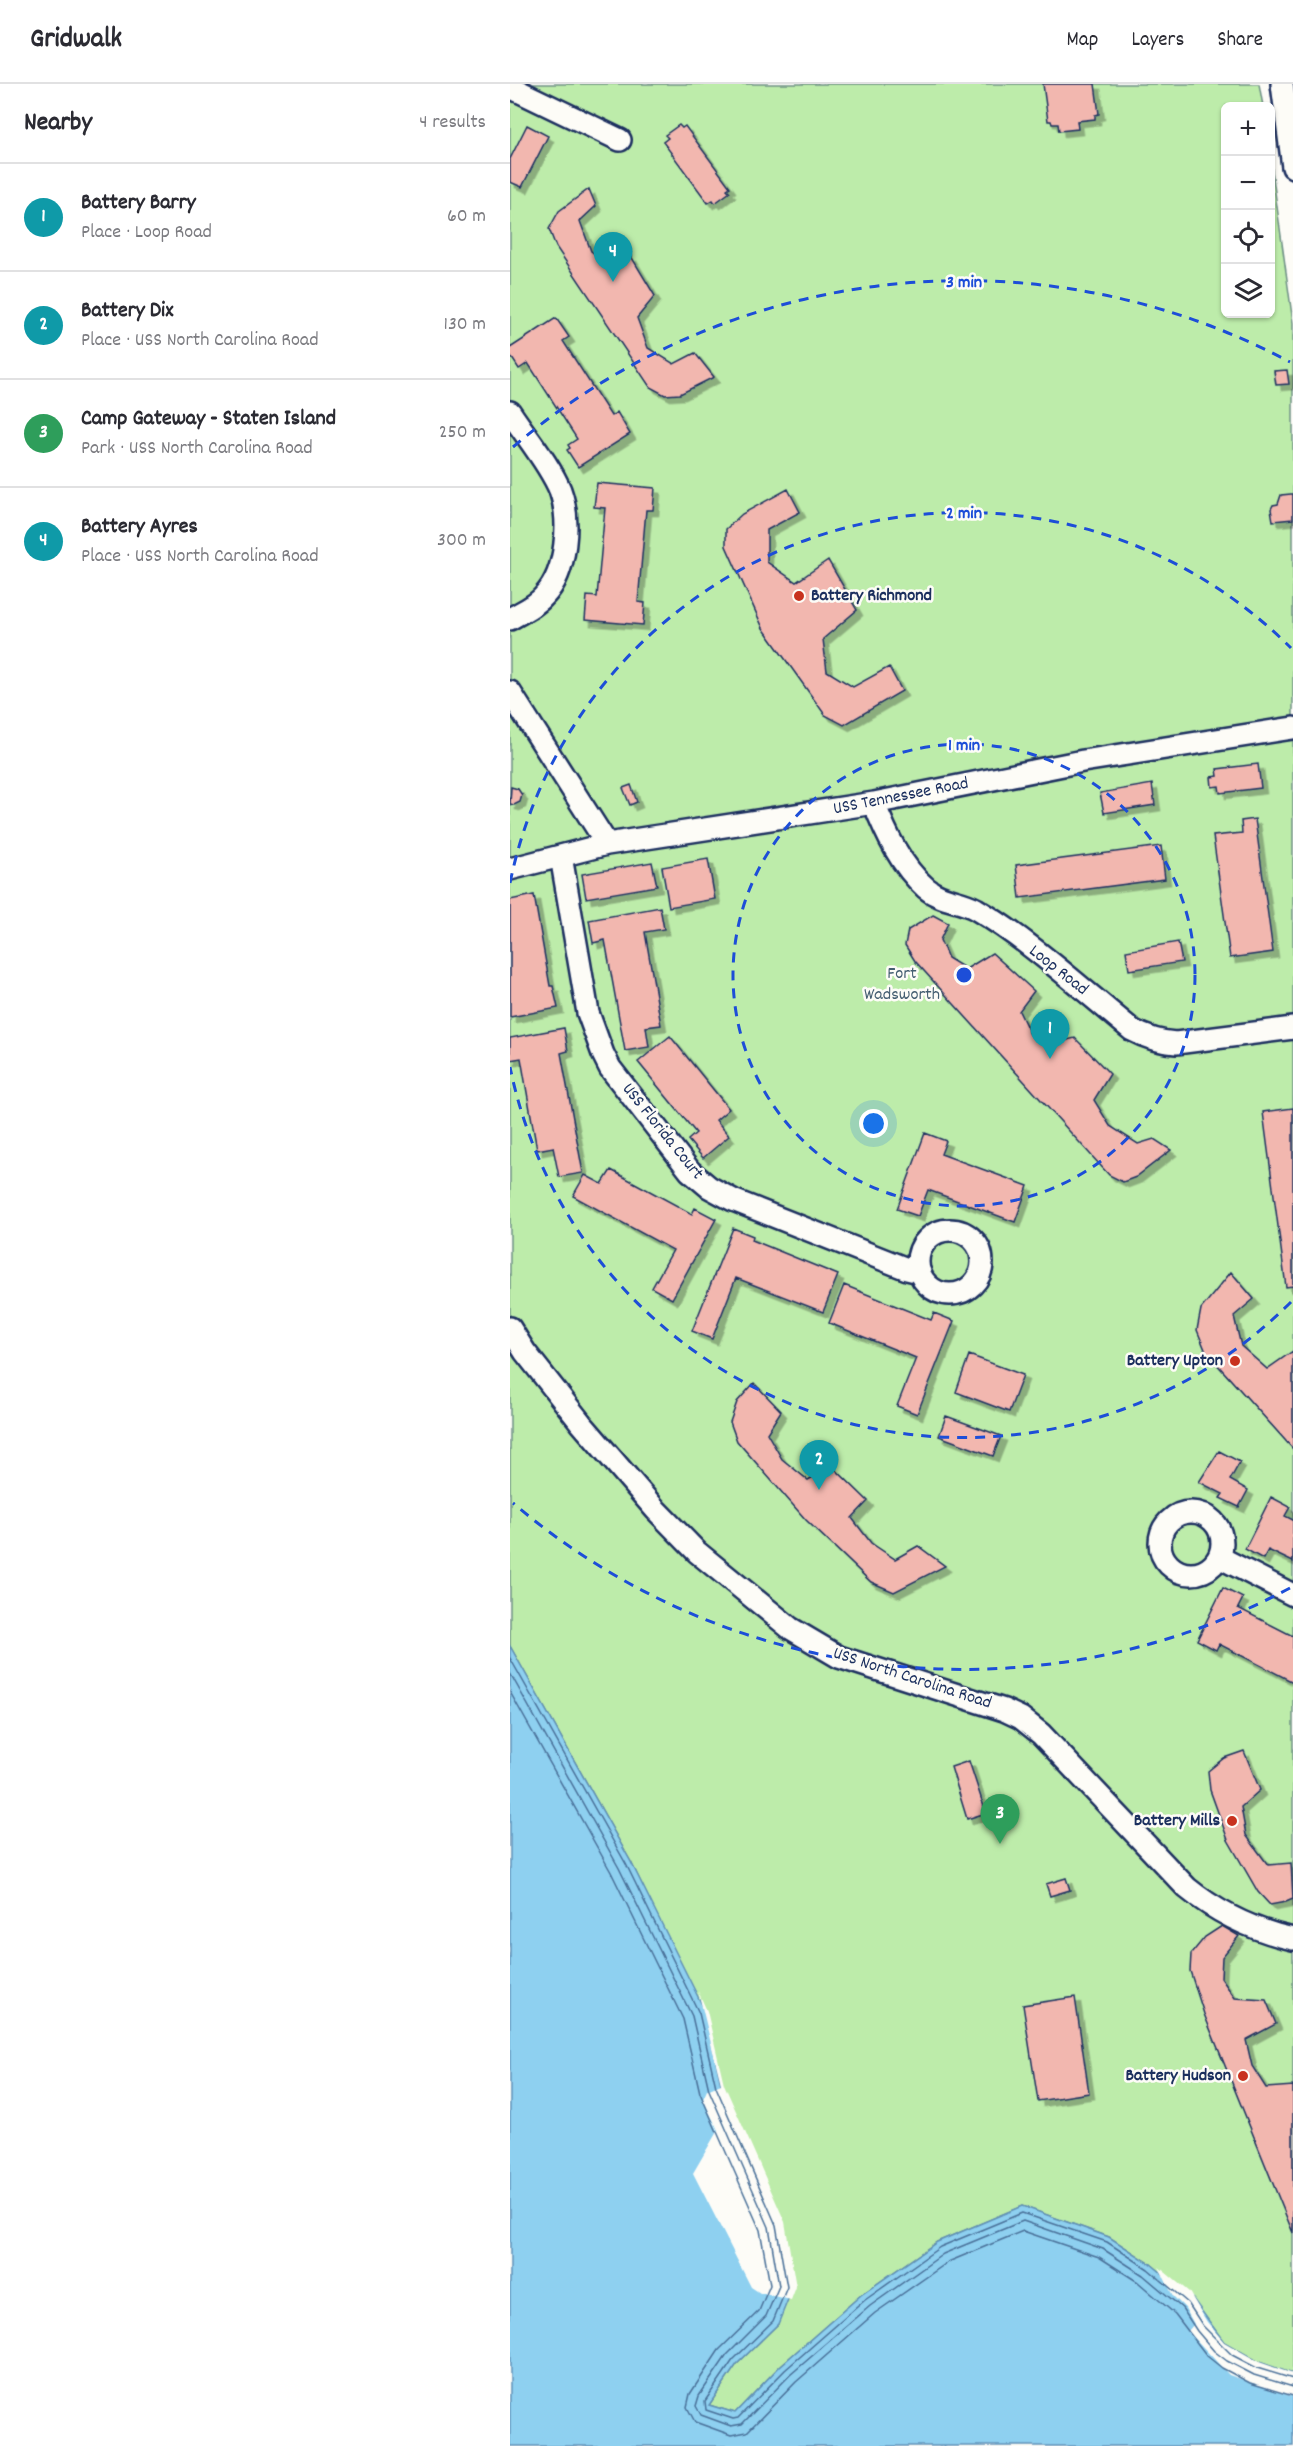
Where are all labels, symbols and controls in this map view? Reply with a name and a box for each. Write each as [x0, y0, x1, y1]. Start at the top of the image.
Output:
text: Gridwalk [30, 21, 122, 61]
text: Map [1067, 26, 1098, 56]
text: Layers [1131, 26, 1184, 56]
text: Share [1217, 26, 1263, 56]
map controls [1221, 102, 1275, 318]
button: + [1221, 102, 1275, 156]
text: Nearby [24, 105, 92, 142]
text: 4 results [419, 109, 486, 137]
button: − [1221, 156, 1275, 210]
text: Battery Barry [81, 188, 196, 219]
text: 1 [41, 203, 46, 231]
text: 60 m [447, 203, 486, 231]
button: locate [1221, 210, 1275, 264]
text: Place · Loop Road [81, 219, 212, 247]
pin: 4 [594, 232, 632, 282]
button: layers [1221, 264, 1275, 318]
text: 3 min [946, 271, 982, 296]
text: Battery Dix [81, 296, 173, 327]
text: 2 [39, 311, 48, 339]
text: 130 m [444, 311, 486, 339]
text: Place · USS North Carolina Road [81, 327, 319, 355]
text: Camp Gateway - Staten Island [81, 404, 336, 435]
text: 3 [39, 419, 48, 447]
text: 250 m [439, 419, 486, 447]
text: Park · USS North Carolina Road [81, 435, 313, 463]
text: 2 min [946, 502, 982, 527]
text: Battery Ayres [81, 512, 198, 543]
text: 4 [39, 527, 48, 555]
text: 300 m [437, 527, 486, 555]
text: Place · USS North Carolina Road [81, 543, 319, 571]
place label: Battery Richmond [811, 584, 932, 609]
marker: Battery Richmond [792, 589, 806, 603]
text: 1 min [948, 734, 980, 759]
street label: USS Tennessee Road [831, 772, 971, 822]
street label: Loop Road [1023, 940, 1093, 1002]
park label: Fort Wadsworth [864, 962, 940, 1008]
centre of rings [954, 965, 974, 985]
pin: 1 [1030, 1010, 1070, 1059]
street label: USS Florida Court [615, 1078, 709, 1186]
your location [859, 1109, 888, 1138]
place label: Battery Upton [1127, 1349, 1223, 1374]
marker: Battery Upton [1228, 1354, 1242, 1368]
pin: 2 [800, 1440, 838, 1490]
street label: USS North Carolina Road [829, 1642, 995, 1716]
pin: 3 [980, 1794, 1020, 1844]
place label: Battery Mills [1134, 1809, 1220, 1834]
marker: Battery Mills [1225, 1814, 1239, 1828]
place label: Battery Hudson [1125, 2064, 1231, 2089]
marker: Battery Hudson [1236, 2069, 1250, 2083]

